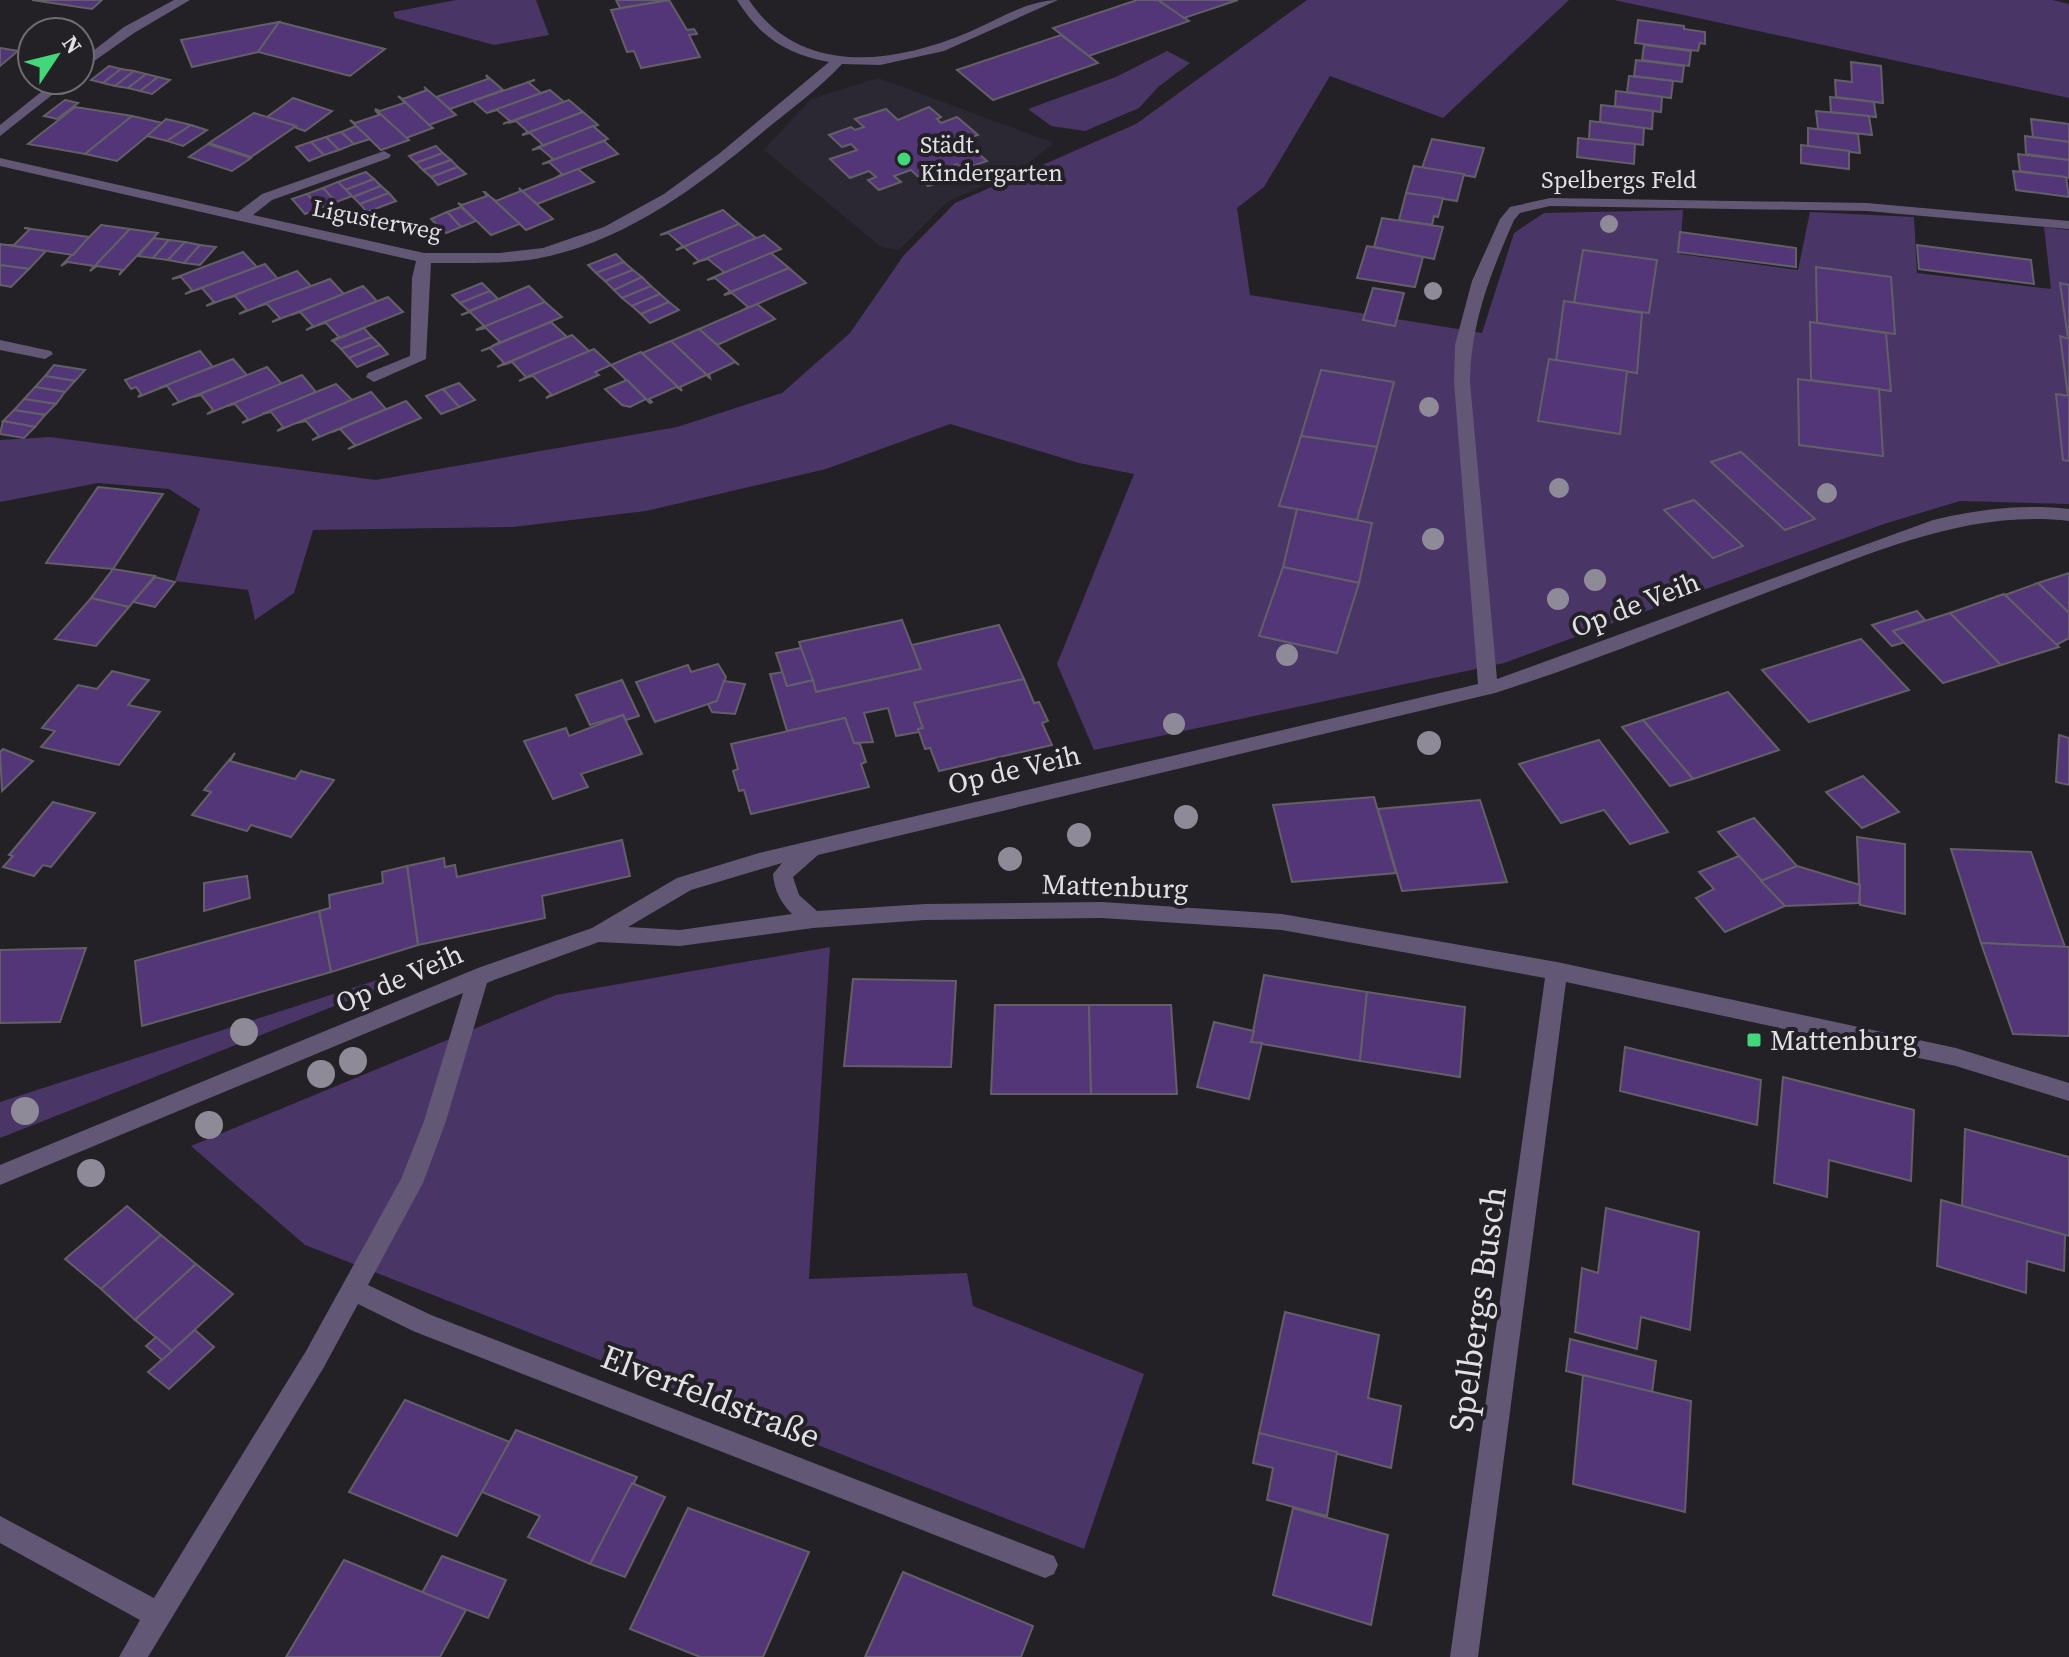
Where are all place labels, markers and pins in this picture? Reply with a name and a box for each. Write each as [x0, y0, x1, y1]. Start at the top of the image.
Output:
place label: Städt. Kindergarten [920, 128, 1063, 189]
marker: Städt. Kindergarten [895, 150, 913, 168]
place label: Mattenburg [1770, 1021, 1917, 1059]
marker: Mattenburg [1745, 1031, 1763, 1049]

